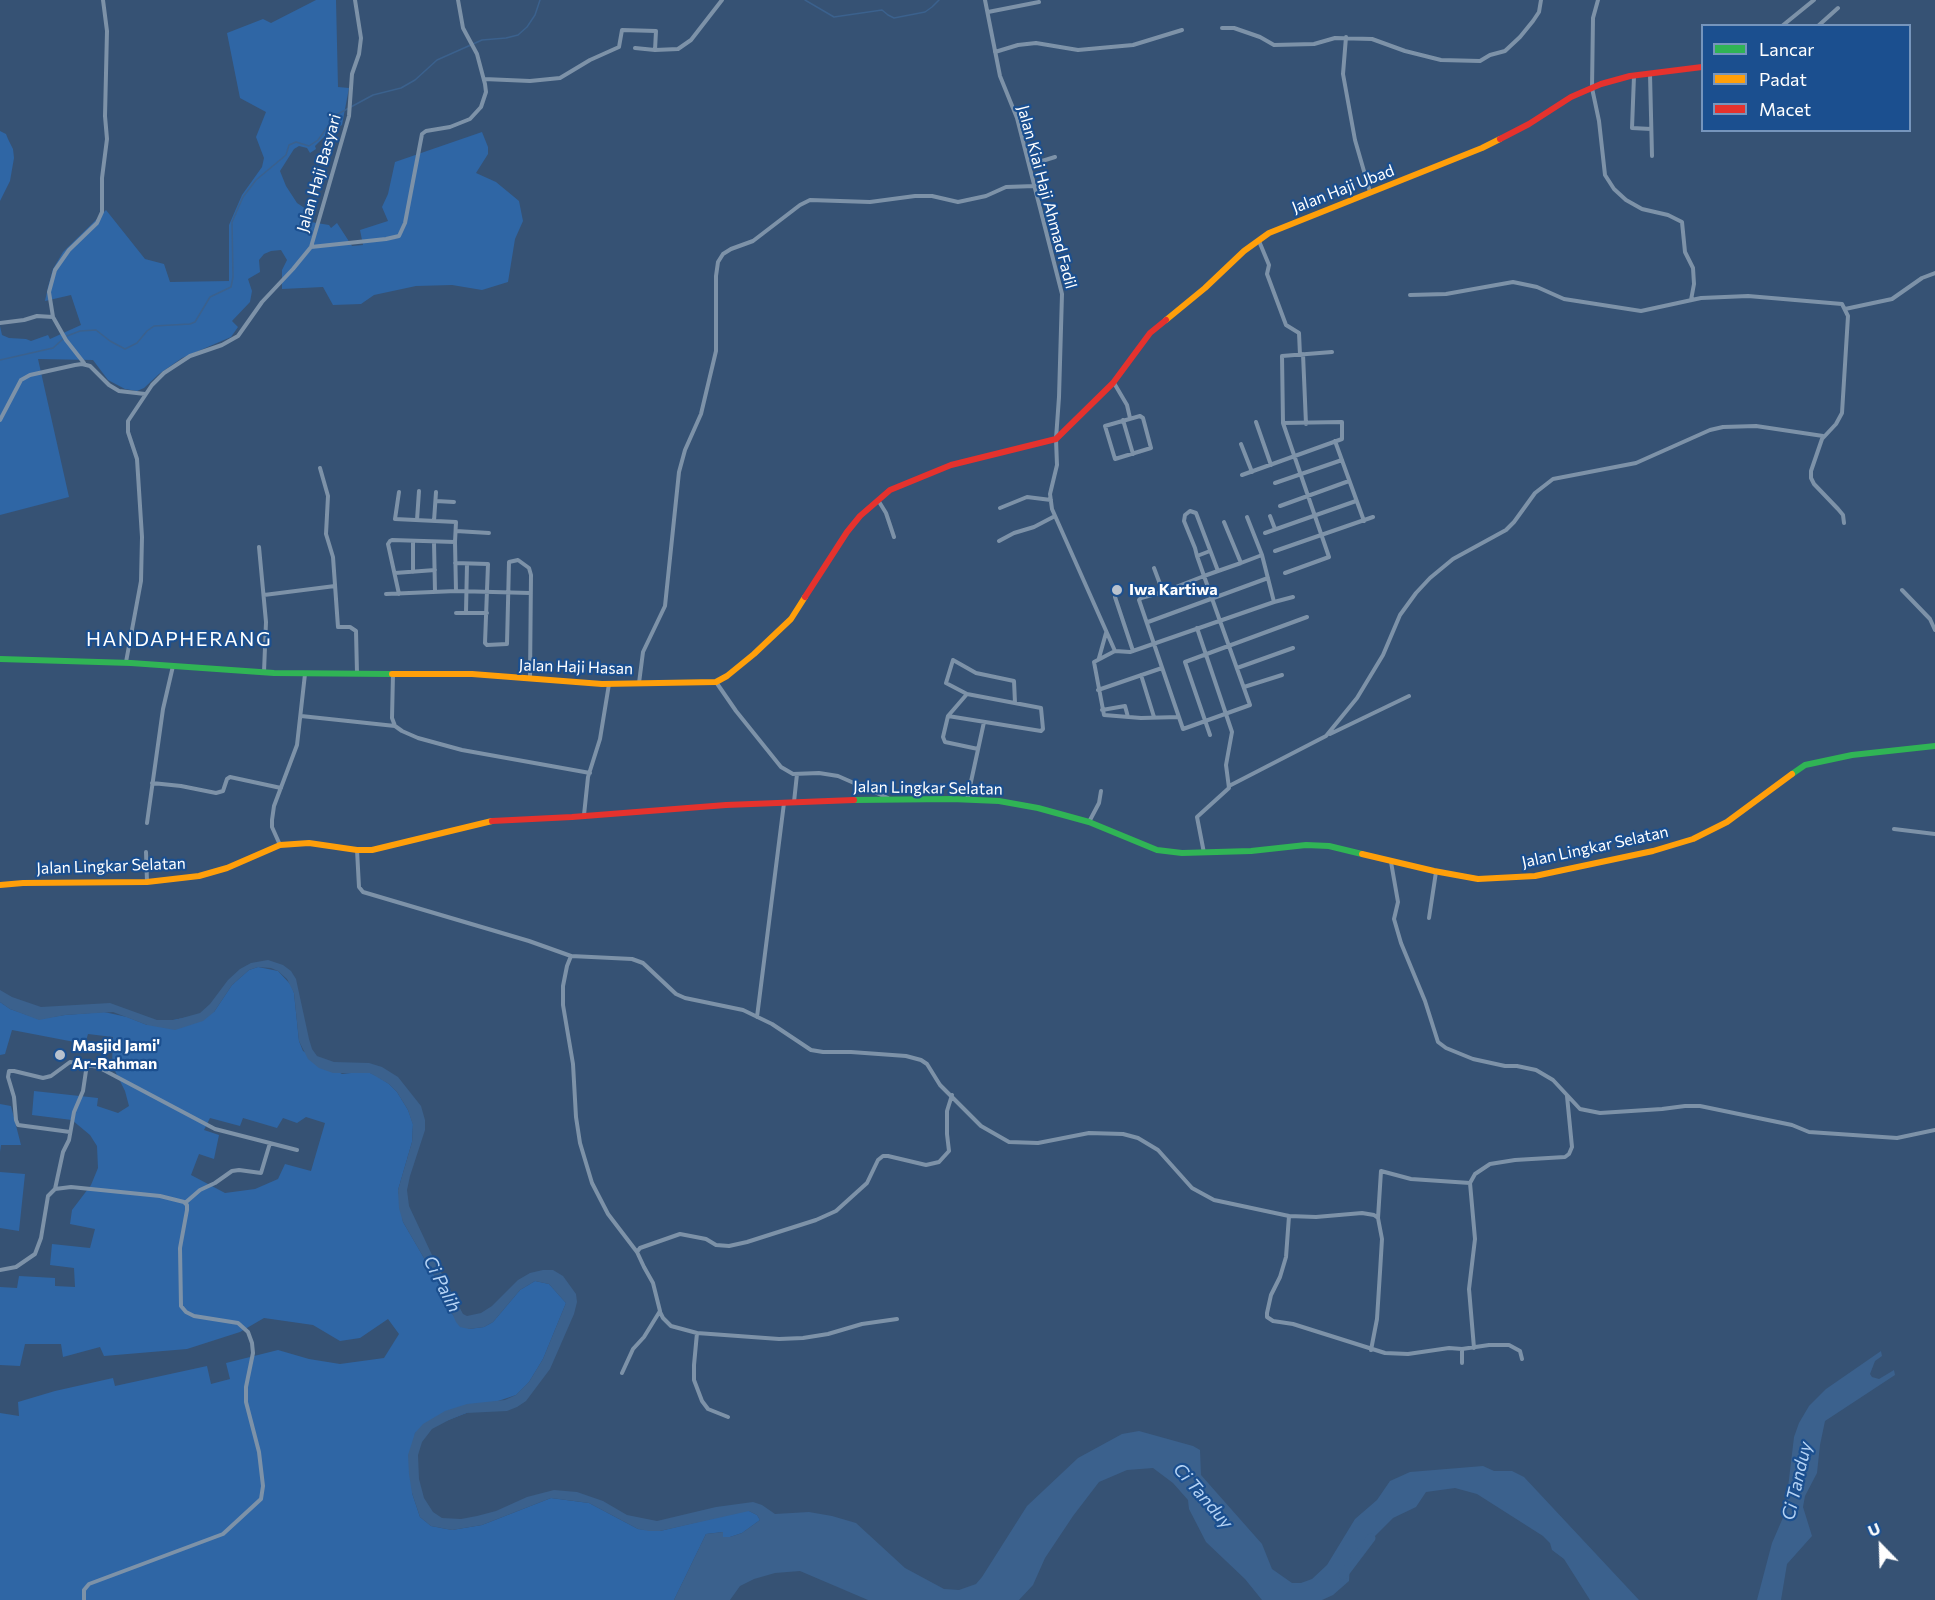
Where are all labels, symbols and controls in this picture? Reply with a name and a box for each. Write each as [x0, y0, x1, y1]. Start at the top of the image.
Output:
legend [1701, 24, 1911, 132]
text: Lancar [1759, 38, 1815, 60]
text: Padat [1759, 68, 1807, 90]
text: Macet [1759, 98, 1811, 120]
street label: Jalan Kiai Haji Ahmad Fadil [1013, 103, 1081, 291]
street label: Jalan Haji Basyari [293, 112, 345, 234]
street label: Jalan Haji Ubad [1289, 161, 1397, 217]
place label: Iwa Kartiwa [1129, 580, 1218, 600]
marker: Iwa Kartiwa [1110, 583, 1124, 597]
district label: HANDAPHERANG [86, 627, 272, 651]
street label: Jalan Haji Hasan [518, 655, 634, 679]
street label: Jalan Lingkar Selatan [853, 777, 1003, 799]
street label: Jalan Lingkar Selatan [1520, 822, 1670, 872]
street label: Jalan Lingkar Selatan [36, 854, 186, 878]
place label: Masjid Jami' Ar-Rahman [72, 1036, 160, 1074]
marker: Masjid Jami' Ar-Rahman [53, 1048, 67, 1062]
water label: Ci Palih [419, 1252, 465, 1316]
water label: Ci Tanduy [1777, 1440, 1817, 1522]
water label: Ci Tanduy [1169, 1459, 1237, 1533]
north arrow [1851, 1516, 1911, 1576]
text: U [1865, 1518, 1883, 1540]

